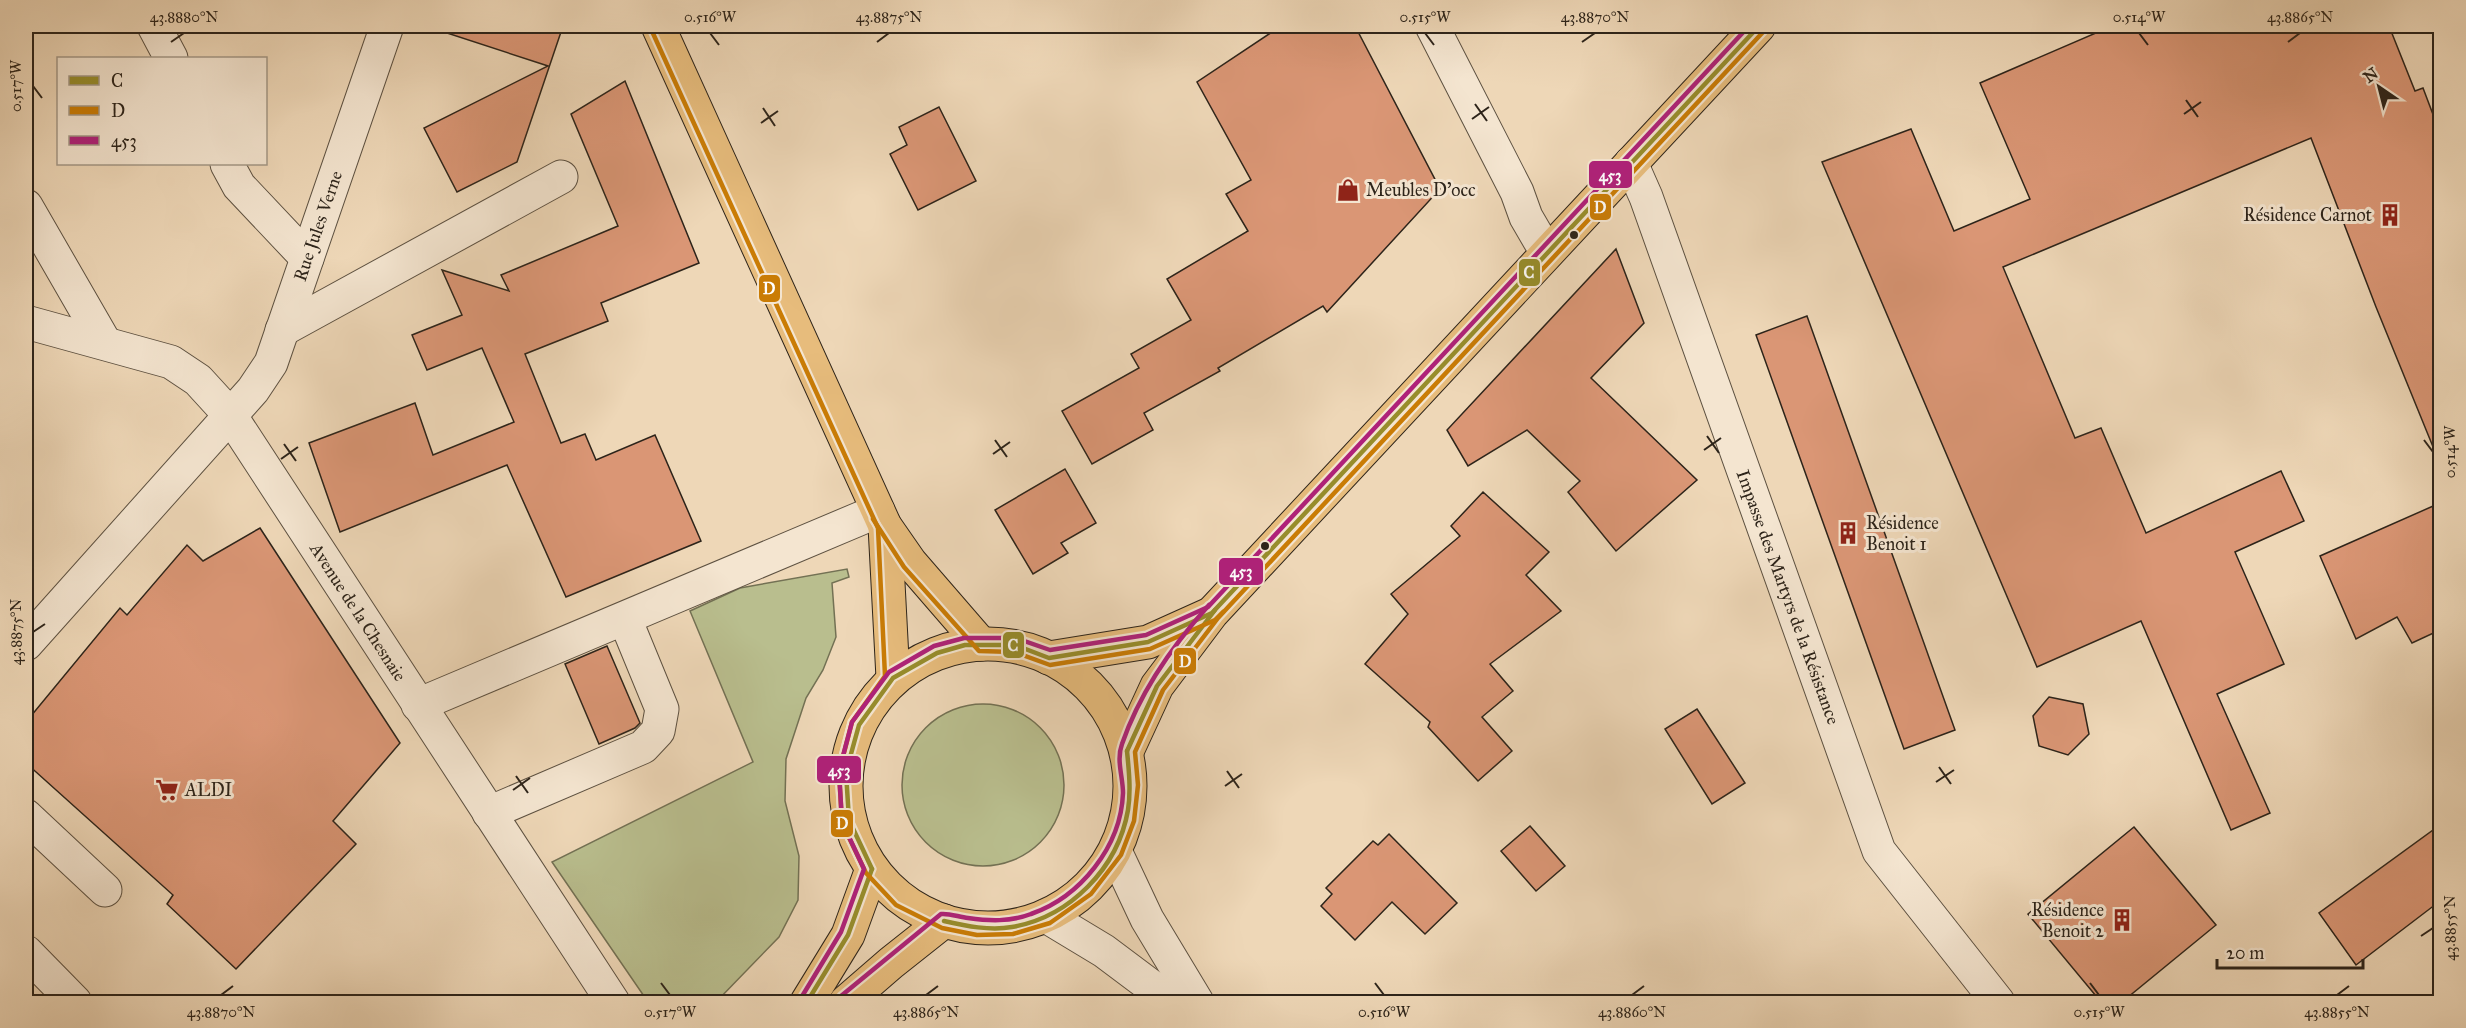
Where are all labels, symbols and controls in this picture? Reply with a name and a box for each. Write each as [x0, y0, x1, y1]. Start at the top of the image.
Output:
text: 43.8880°N [150, 8, 218, 26]
text: 0.516°W [684, 8, 737, 26]
text: 43.8875°N [856, 8, 923, 26]
text: 0.515°W [1399, 8, 1451, 26]
text: 43.8870°N [1561, 8, 1629, 26]
text: 0.514°W [2113, 8, 2166, 26]
text: 43.8865°N [2267, 8, 2333, 26]
legend [57, 57, 267, 165]
north arrow [2349, 57, 2409, 117]
text: 0.517°W [7, 59, 25, 112]
text: N [2360, 63, 2382, 87]
text: C [111, 70, 123, 92]
text: D [111, 100, 125, 122]
text: 453 [111, 130, 137, 152]
line badge: 453 [1588, 160, 1633, 189]
text: 453 [1599, 166, 1621, 186]
street label: Rue Jules Verne [289, 168, 348, 284]
shop icon: Meubles D'occ [1335, 177, 1361, 203]
place label: Meubles D'occ [1366, 179, 1476, 201]
line badge: D [1589, 193, 1612, 221]
text: D [1594, 198, 1607, 217]
building icon: Résidence Carnot [2377, 202, 2403, 228]
place label: Résidence Carnot [2243, 204, 2373, 226]
unlabelled marker [1568, 229, 1580, 241]
line badge: C [1518, 258, 1541, 287]
text: C [1524, 263, 1535, 282]
line badge: D [758, 274, 781, 303]
text: D [763, 279, 776, 298]
text: 0.514°W [2441, 425, 2459, 478]
street label: Impasse des Martyrs de la Résistance [1732, 467, 1844, 727]
place label: Résidence Benoit 1 [1866, 512, 1939, 555]
building icon: Résidence Benoit 1 [1835, 520, 1861, 546]
street label: Avenue de la Chesnaie [304, 538, 411, 685]
unlabelled marker [1259, 540, 1271, 552]
line badge: 453 [1218, 557, 1264, 586]
text: 453 [1230, 562, 1252, 582]
text: 43.8875°N [7, 598, 25, 665]
line badge: C [1002, 631, 1025, 659]
text: C [1008, 636, 1019, 655]
line badge: D [1173, 647, 1197, 675]
text: D [1179, 652, 1192, 671]
line badge: 453 [816, 755, 862, 784]
text: 453 [828, 761, 850, 781]
supermarket icon: ALDI [154, 777, 180, 803]
place label: ALDI [184, 779, 232, 801]
line badge: D [830, 809, 854, 838]
text: D [836, 814, 849, 833]
text: 43.8855°N [2441, 895, 2459, 961]
place label: Résidence Benoit 2 [2031, 899, 2104, 942]
building icon: Résidence Benoit 2 [2109, 907, 2135, 933]
scale bar [2217, 932, 2362, 970]
text: 20 m [2226, 942, 2264, 964]
text: 43.8870°N [187, 1003, 255, 1021]
text: 0.517°W [644, 1003, 697, 1021]
text: 43.8865°N [893, 1003, 959, 1021]
text: 0.516°W [1358, 1003, 1411, 1021]
text: 43.8860°N [1598, 1003, 1666, 1021]
text: 0.515°W [2073, 1003, 2125, 1021]
text: 43.8855°N [2304, 1003, 2370, 1021]

